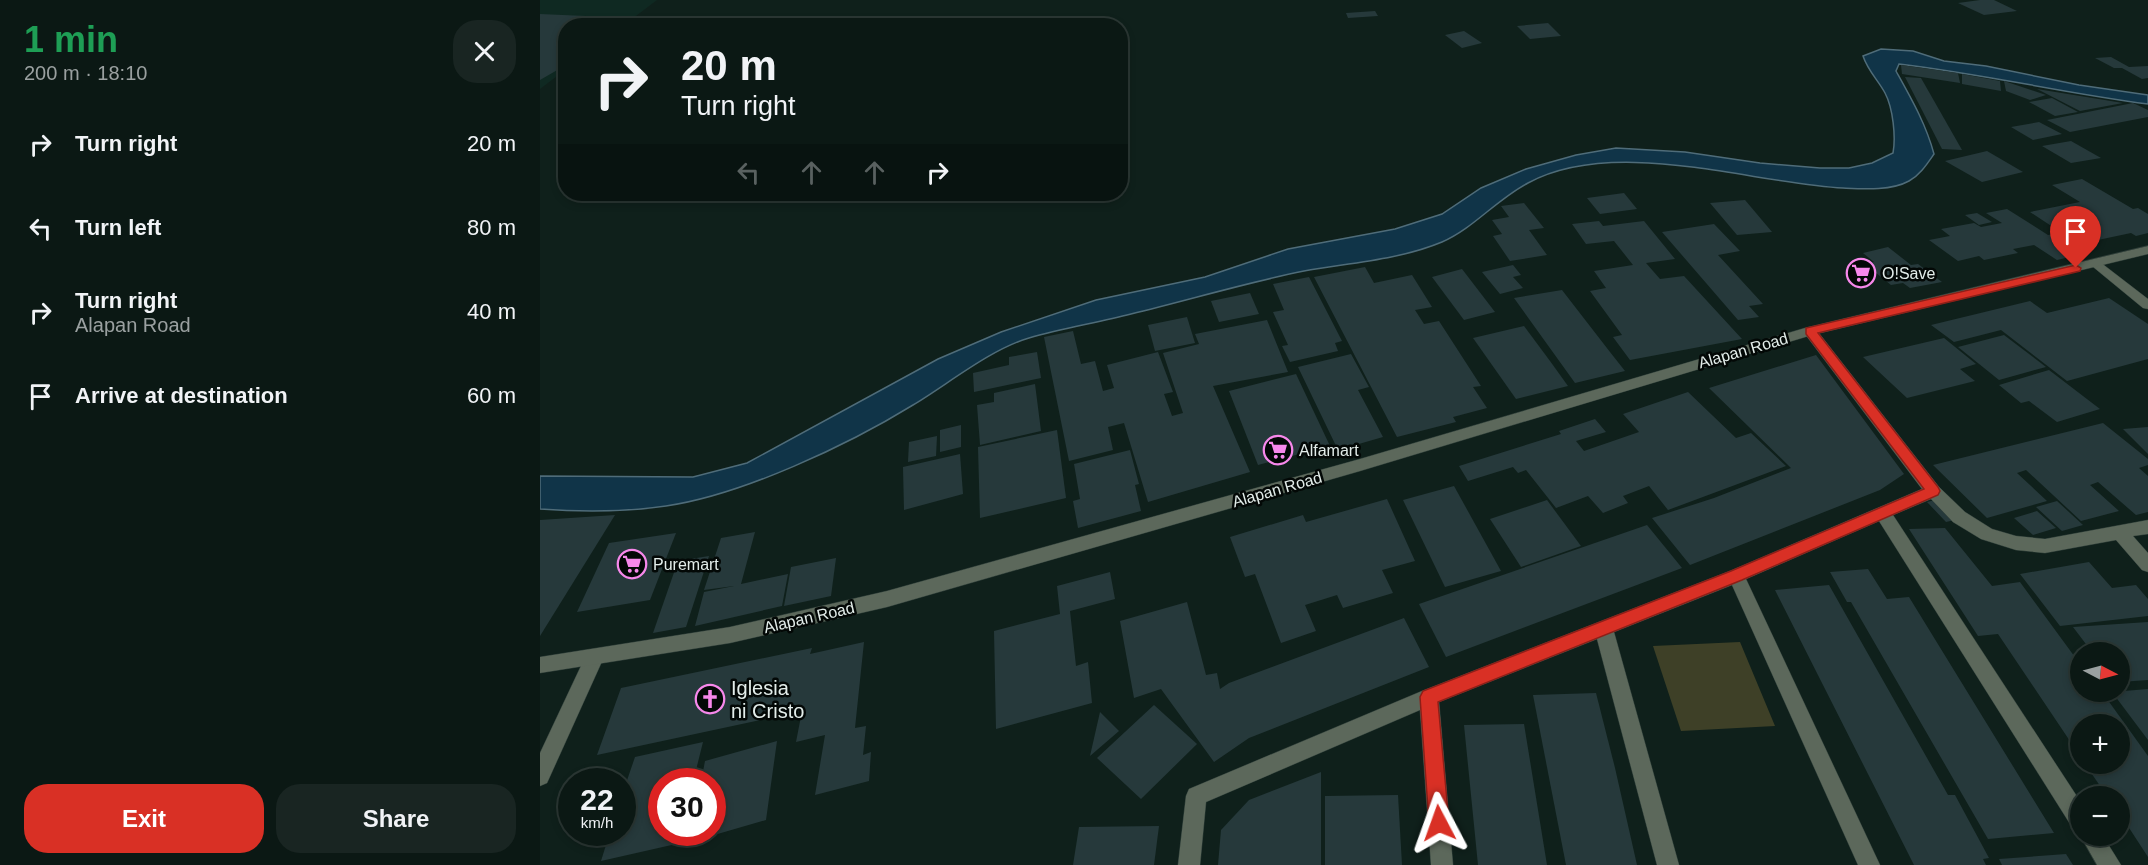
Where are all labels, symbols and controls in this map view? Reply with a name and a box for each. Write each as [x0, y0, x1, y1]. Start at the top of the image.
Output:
text: 1 min [24, 19, 118, 60]
button: close [453, 20, 516, 83]
icon: right [582, 42, 660, 120]
text: 20 m [681, 42, 777, 89]
text: 200 m · 18:10 [24, 62, 147, 84]
text: Turn right [681, 91, 796, 121]
icon: right [24, 128, 57, 161]
text: Turn right [75, 131, 177, 156]
text: 20 m [467, 131, 516, 156]
icon: left [732, 156, 765, 189]
icon: ahead [795, 156, 828, 189]
icon: ahead [858, 156, 891, 189]
icon: right [921, 156, 954, 189]
pin [2050, 206, 2101, 268]
icon: left [24, 212, 57, 245]
text: Turn left [75, 215, 161, 240]
text: 80 m [467, 215, 516, 240]
icon: arrive [2059, 215, 2092, 248]
supermarket icon: O!Save [1845, 257, 1877, 289]
place label: O!Save [1882, 265, 1935, 282]
text: Turn right [75, 288, 177, 313]
icon: right [24, 296, 57, 329]
text: 40 m [467, 299, 516, 324]
text: Alapan Road [75, 314, 191, 336]
street label: Alapan Road [1696, 330, 1790, 371]
icon: arrive [24, 380, 57, 413]
text: Arrive at destination [75, 383, 288, 408]
text: 60 m [467, 383, 516, 408]
supermarket icon: Alfamart [1262, 434, 1294, 466]
place label: Alfamart [1299, 442, 1359, 459]
street label: Alapan Road [1230, 469, 1324, 510]
supermarket icon: Puremart [616, 548, 648, 580]
place label: Puremart [653, 556, 719, 573]
street label: Alapan Road [762, 599, 856, 636]
north arrow [2070, 642, 2130, 702]
map controls [2070, 642, 2130, 846]
place label: Iglesia ni Cristo [731, 677, 804, 722]
church icon: Iglesia ni Cristo [694, 683, 726, 715]
button: + [2070, 714, 2130, 774]
speed limit sign: 30 [648, 768, 726, 846]
text: 22 [580, 783, 614, 816]
button: Exit [24, 784, 264, 853]
button: Share [276, 784, 516, 853]
button: − [2070, 786, 2130, 846]
position arrow [1407, 791, 1471, 855]
text: km/h [581, 814, 613, 831]

